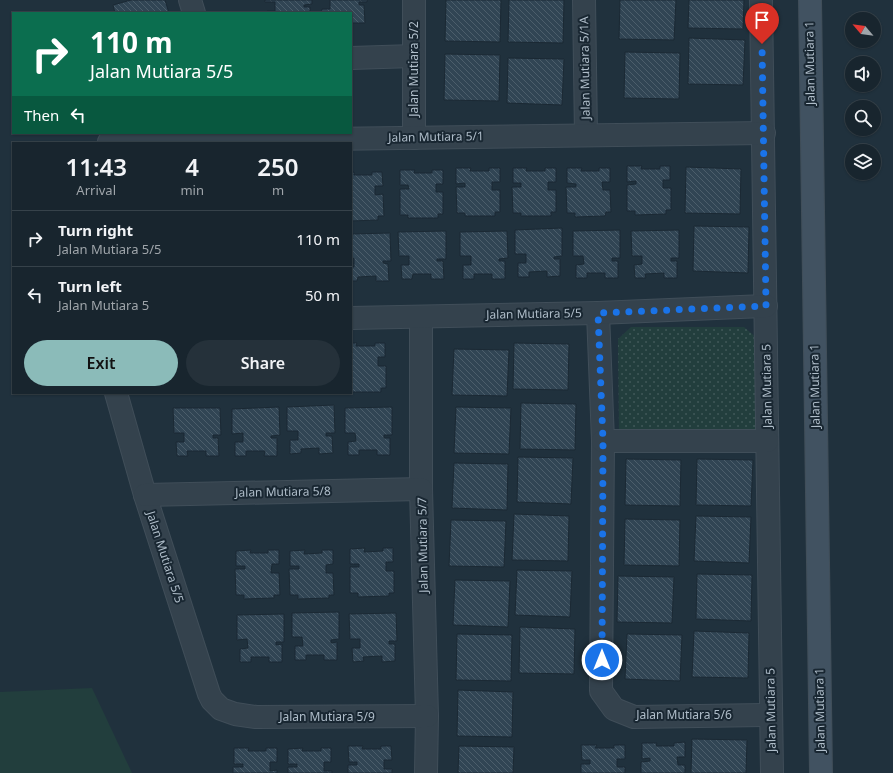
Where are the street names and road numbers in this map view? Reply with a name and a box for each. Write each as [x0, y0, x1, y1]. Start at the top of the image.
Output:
street label: Jalan Mutiara 5/1A [575, 16, 594, 121]
street label: Jalan Mutiara 5/2 [405, 21, 422, 118]
street label: Jalan Mutiara 1 [800, 21, 819, 106]
street label: Jalan Mutiara 5/1 [387, 127, 484, 146]
street label: Jalan Mutiara 5/5 [485, 304, 582, 323]
street label: Jalan Mutiara 5 [757, 344, 776, 429]
street label: Jalan Mutiara 1 [805, 344, 824, 429]
street label: Jalan Mutiara 5/8 [234, 482, 331, 501]
street label: Jalan Mutiara 5/7 [413, 497, 432, 594]
street label: Jalan Mutiara 5/5 [142, 508, 188, 605]
street label: Jalan Mutiara 5 [761, 668, 780, 753]
street label: Jalan Mutiara 1 [810, 668, 829, 753]
street label: Jalan Mutiara 5/6 [635, 706, 732, 723]
street label: Jalan Mutiara 5/9 [278, 708, 375, 725]

